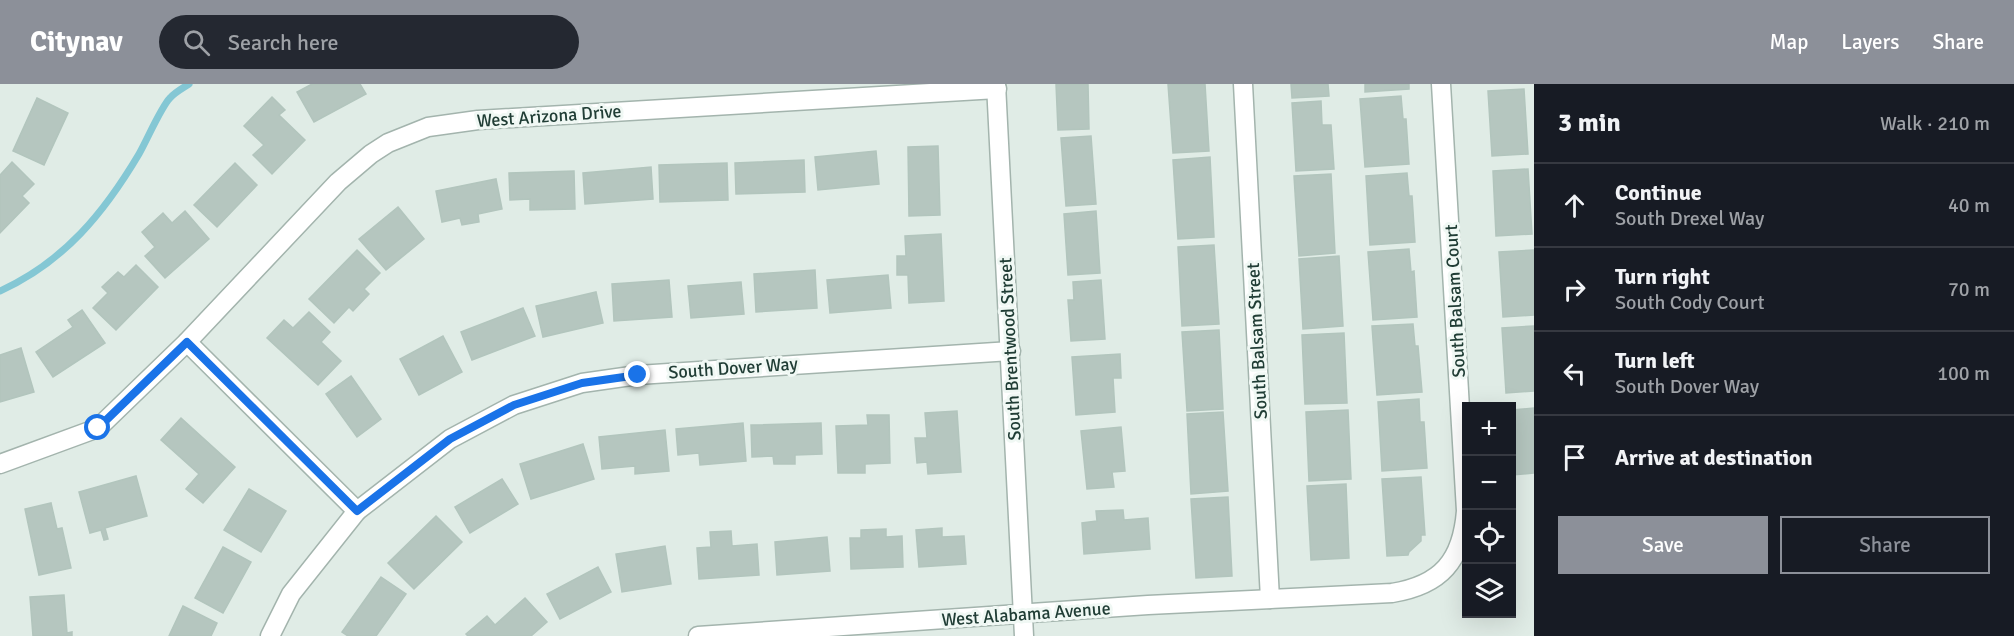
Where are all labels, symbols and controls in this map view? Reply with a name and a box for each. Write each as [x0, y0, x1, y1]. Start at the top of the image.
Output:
search box [159, 15, 579, 69]
text: Citynav [30, 25, 123, 59]
icon: search [180, 26, 213, 59]
text: Search here [228, 29, 339, 56]
text: Map [1770, 29, 1808, 55]
text: Layers [1841, 29, 1899, 55]
text: Share [1932, 29, 1984, 55]
street label: West Arizona Drive [476, 100, 622, 132]
text: 3 min [1558, 107, 1621, 139]
text: Walk · 210 m [1880, 111, 1990, 136]
text: Continue [1615, 179, 1702, 206]
icon: ahead [1558, 189, 1591, 222]
text: 40 m [1948, 193, 1990, 218]
text: South Drexel Way [1615, 206, 1764, 231]
street label: South Balsam Court [1440, 224, 1470, 378]
street label: South Brentwood Street [994, 257, 1026, 441]
street label: South Balsam Street [1242, 262, 1272, 420]
text: Turn right [1615, 263, 1710, 290]
icon: right [1558, 273, 1591, 306]
text: 70 m [1948, 277, 1990, 302]
text: South Cody Court [1615, 290, 1764, 315]
text: Turn left [1615, 347, 1695, 374]
street label: South Dover Way [668, 352, 799, 383]
icon: left [1558, 357, 1591, 390]
route end [624, 361, 650, 387]
text: 100 m [1937, 361, 1990, 386]
text: South Dover Way [1615, 374, 1759, 399]
map controls [1462, 402, 1516, 618]
button: + [1462, 402, 1516, 456]
route start [84, 414, 110, 440]
icon: arrive [1558, 441, 1591, 474]
text: Arrive at destination [1615, 444, 1812, 471]
button: − [1462, 456, 1516, 510]
button: locate [1462, 510, 1516, 564]
button: Save [1558, 516, 1768, 574]
button: Share [1780, 516, 1990, 574]
button: layers [1462, 564, 1516, 618]
street label: West Alabama Avenue [941, 597, 1111, 631]

